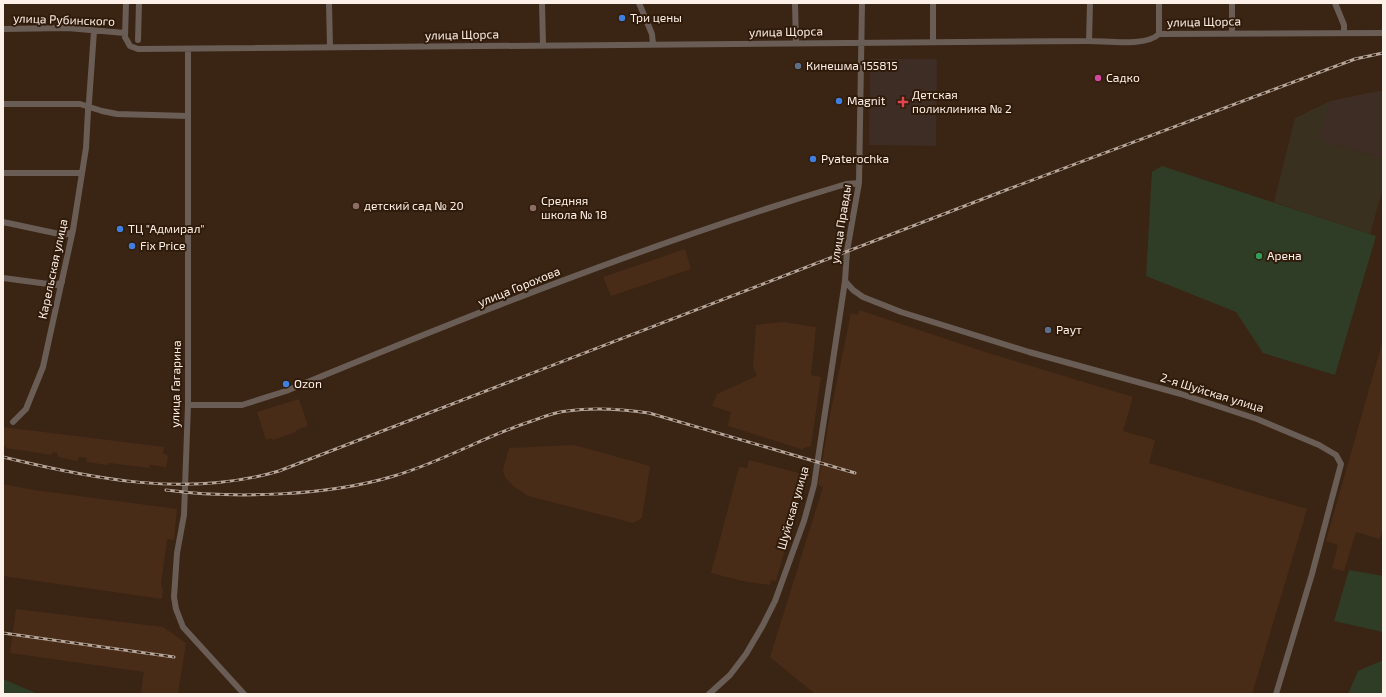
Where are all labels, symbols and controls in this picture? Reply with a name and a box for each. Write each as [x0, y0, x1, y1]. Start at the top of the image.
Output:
street label: улица Рубинского [13, 10, 115, 29]
place label: Три цены [630, 10, 682, 24]
marker: Три цены [617, 13, 627, 23]
street label: улица Щорса [1167, 13, 1241, 30]
street label: улица Щорса [749, 23, 823, 40]
street label: улица Щорса [425, 26, 499, 43]
place label: Кинешма 155815 [806, 58, 898, 72]
marker: Кинешма 155815 [793, 61, 803, 71]
place label: Садко [1106, 70, 1140, 84]
marker: Садко [1093, 73, 1103, 83]
place label: Детская поликлиника № 2 [912, 87, 1012, 115]
place label: Magnit [847, 93, 886, 107]
marker: Magnit [834, 96, 844, 106]
marker: Детская поликлиника № 2 [897, 96, 909, 108]
place label: Pyaterochka [821, 151, 889, 165]
marker: Pyaterochka [808, 154, 818, 164]
street label: улица Правды [827, 183, 854, 265]
place label: Средняя школа № 18 [541, 193, 607, 221]
place label: детский сад № 20 [364, 198, 464, 212]
marker: детский сад № 20 [351, 201, 361, 211]
marker: Средняя школа № 18 [528, 203, 538, 213]
street label: Карельская улица [35, 217, 70, 320]
place label: ТЦ "Адмирал" [128, 221, 205, 235]
marker: ТЦ "Адмирал" [115, 224, 125, 234]
place label: Fix Price [140, 238, 186, 252]
marker: Fix Price [127, 241, 137, 251]
place label: Арена [1267, 248, 1302, 262]
marker: Арена [1254, 251, 1264, 261]
street label: улица Горохова [475, 263, 562, 310]
place label: Раут [1056, 322, 1082, 337]
marker: Раут [1043, 325, 1053, 335]
street label: улица Гагарина [167, 340, 184, 428]
street label: 2-я Шуйская улица [1159, 370, 1266, 415]
place label: Ozon [294, 376, 322, 390]
marker: Ozon [281, 379, 291, 389]
street label: Шуйская улица [773, 464, 812, 551]

